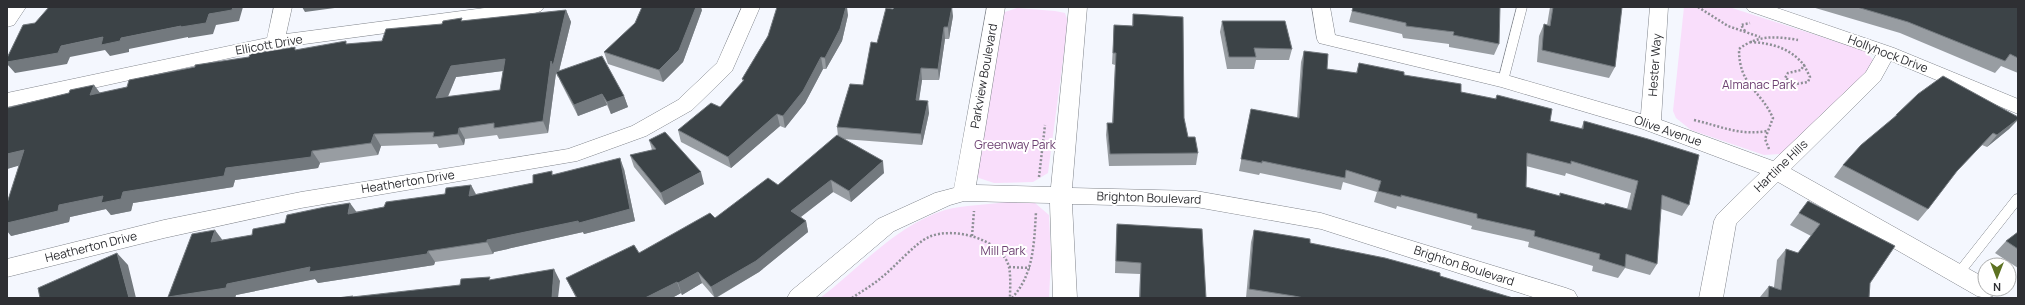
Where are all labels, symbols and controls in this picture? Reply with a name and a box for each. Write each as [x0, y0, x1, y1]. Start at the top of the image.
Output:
street label: Parkview Boulevard [966, 22, 1001, 130]
street label: Ellicott Drive [234, 30, 304, 59]
street label: Hollyhock Drive [1846, 30, 1931, 77]
street label: Hester Way [1644, 32, 1665, 97]
park label: Almanac Park [1722, 76, 1797, 93]
street label: Olive Avenue [1632, 111, 1704, 150]
park label: Greenway Park [974, 136, 1057, 153]
street label: Hartline Hills [1750, 136, 1811, 196]
street label: Heatherton Drive [360, 166, 456, 197]
street label: Brighton Boulevard [1096, 187, 1202, 208]
street label: Heatherton Drive [43, 227, 139, 266]
street label: Brighton Boulevard [1412, 241, 1517, 290]
park label: Mill Park [981, 242, 1026, 259]
north arrow [1977, 257, 2017, 297]
text: N [1993, 280, 2001, 295]

